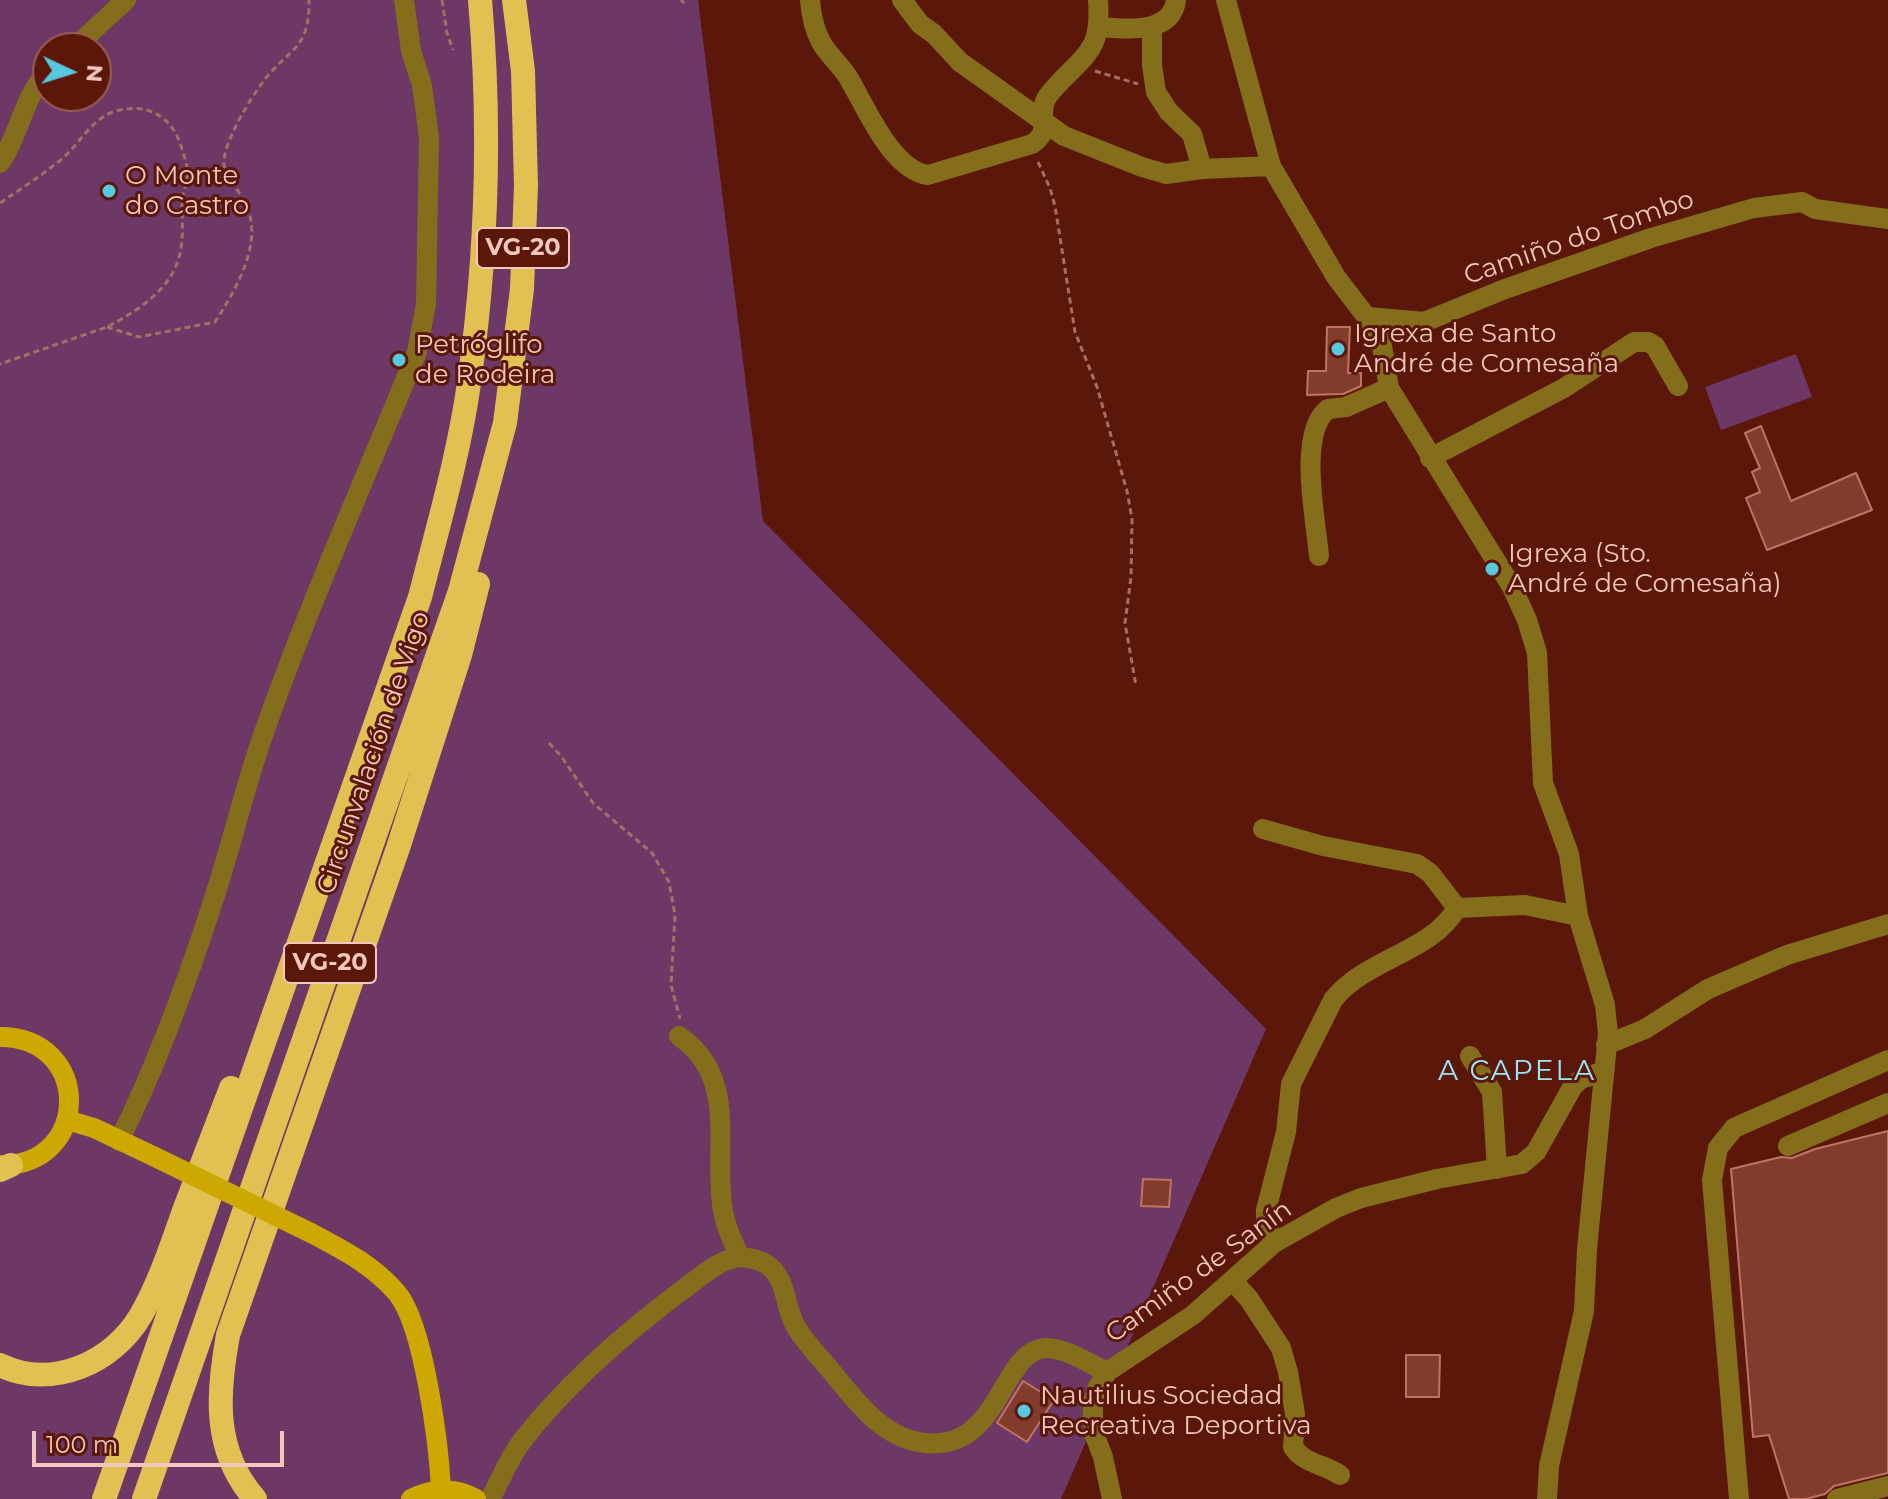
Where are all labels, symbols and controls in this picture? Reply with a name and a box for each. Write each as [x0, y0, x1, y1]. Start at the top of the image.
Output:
north arrow [32, 32, 112, 112]
text: N [80, 64, 109, 83]
place label: O Monte do Castro [125, 160, 249, 222]
marker: O Monte do Castro [100, 182, 118, 200]
street label: Camiño do Tombo [1460, 184, 1698, 292]
road number: VG-20 [477, 228, 569, 268]
place label: Igrexa de Santo André de Comesaña [1354, 318, 1619, 380]
place label: Petróglifo de Rodeira [415, 329, 555, 390]
marker: Igrexa de Santo André de Comesaña [1329, 340, 1347, 358]
marker: Petróglifo de Rodeira [390, 351, 408, 369]
place label: Igrexa (Sto. André de Comesaña) [1508, 538, 1782, 600]
marker: Igrexa (Sto. André de Comesaña) [1483, 560, 1501, 578]
street label: Circunvalación de Vigo [311, 607, 437, 899]
road number: VG-20 [284, 943, 376, 983]
district label: A CAPELA [1438, 1055, 1596, 1089]
street label: Camiño de Sanín [1100, 1194, 1298, 1350]
place label: Nautilius Sociedad Recreativa Deportiva [1040, 1380, 1312, 1442]
marker: Nautilius Sociedad Recreativa Deportiva [1015, 1402, 1033, 1420]
scale bar [36, 1415, 288, 1465]
text: 100 m [46, 1430, 118, 1459]

